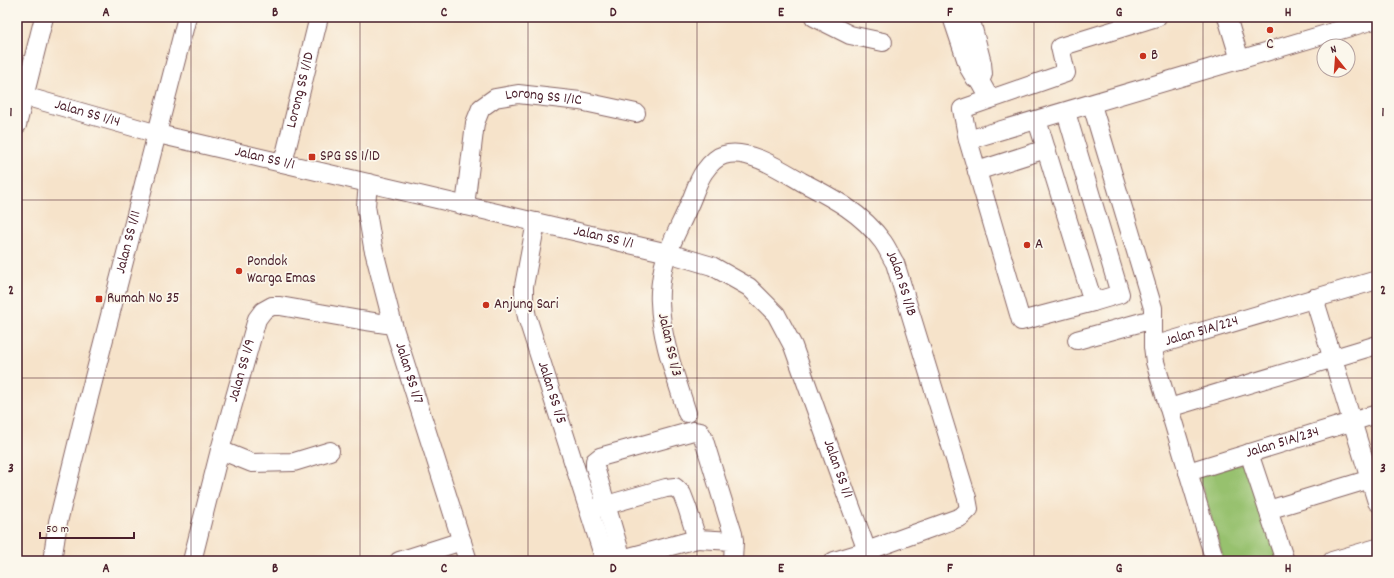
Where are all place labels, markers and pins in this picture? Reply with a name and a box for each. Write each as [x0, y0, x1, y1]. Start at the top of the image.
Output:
marker: C [1265, 25, 1275, 35]
place label: C [1266, 34, 1274, 56]
place label: B [1151, 45, 1158, 67]
marker: B [1138, 51, 1148, 61]
place label: SPG SS 1/1D [320, 146, 380, 168]
marker: SPG SS 1/1D [307, 152, 317, 162]
place label: A [1035, 234, 1043, 256]
marker: A [1022, 240, 1032, 250]
place label: Pondok Warga Emas [247, 251, 316, 290]
marker: Pondok Warga Emas [234, 266, 244, 276]
place label: Rumah No 35 [107, 288, 180, 310]
marker: Rumah No 35 [94, 294, 104, 304]
place label: Anjung Sari [494, 294, 559, 316]
marker: Anjung Sari [481, 300, 491, 310]

